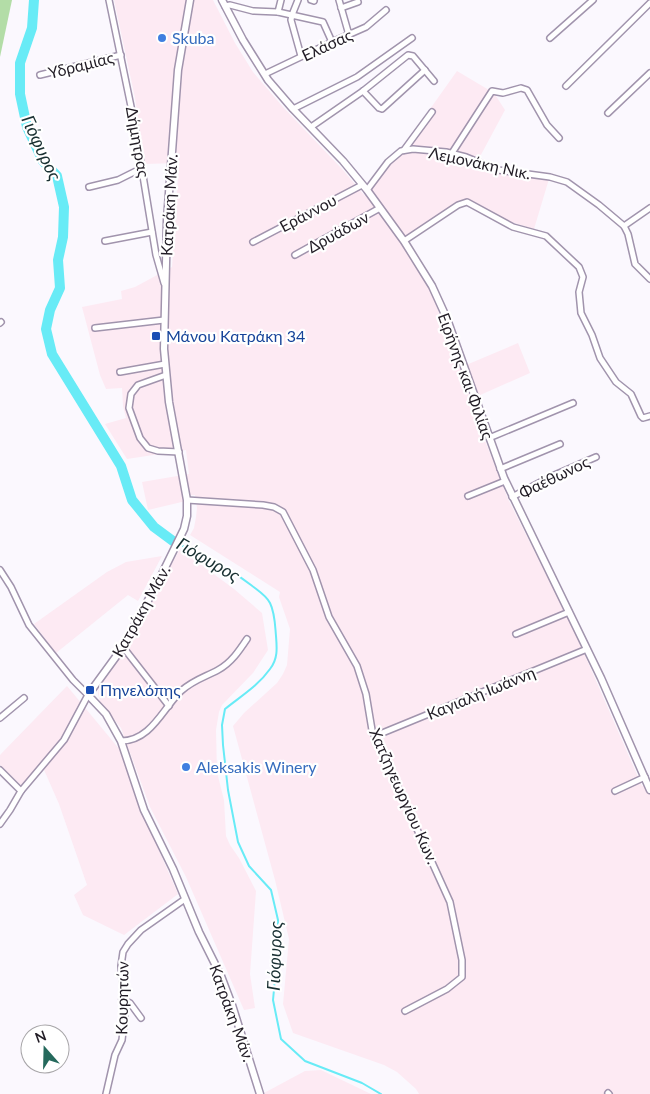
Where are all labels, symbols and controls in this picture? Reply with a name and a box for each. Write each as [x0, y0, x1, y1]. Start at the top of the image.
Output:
street label: Ελάσας [298, 24, 356, 64]
place label: Skuba [172, 28, 215, 47]
marker: Skuba [156, 32, 168, 44]
street label: Υδραμίας [46, 47, 116, 82]
street label: Δήμητρας [123, 105, 154, 179]
water label: Γιόφυρος [17, 111, 67, 184]
street label: Λεμονάκη Νικ. [427, 142, 533, 183]
street label: Κατράκη Μάν. [156, 153, 181, 256]
street label: Εράννου [276, 190, 339, 235]
street label: Δρυάδων [304, 207, 372, 256]
street label: Ειρήνης και Φιλίας [435, 310, 498, 442]
place label: Μάνου Κατράκη 34 [166, 326, 305, 345]
marker: Μάνου Κατράκη 34 [150, 330, 162, 342]
street label: Φαέθωνος [515, 451, 593, 502]
water label: Γιόφυρος [173, 532, 244, 586]
street label: Κατράκη Μάν. [107, 561, 174, 660]
street label: Καγιαλή Ιωάννη [424, 662, 538, 723]
place label: Πηνελόπης [100, 680, 181, 699]
marker: Πηνελόπης [84, 684, 96, 696]
street label: Χατζηγεωργίου Κων. [366, 725, 443, 867]
place label: Aleksakis Winery [196, 757, 317, 776]
marker: Aleksakis Winery [180, 761, 192, 773]
water label: Γιόφυρος [262, 921, 286, 991]
street label: Κουρητών [111, 961, 132, 1035]
street label: Κατράκη Μάν. [206, 962, 259, 1064]
north arrow [20, 1024, 70, 1074]
text: N [32, 1026, 48, 1046]

